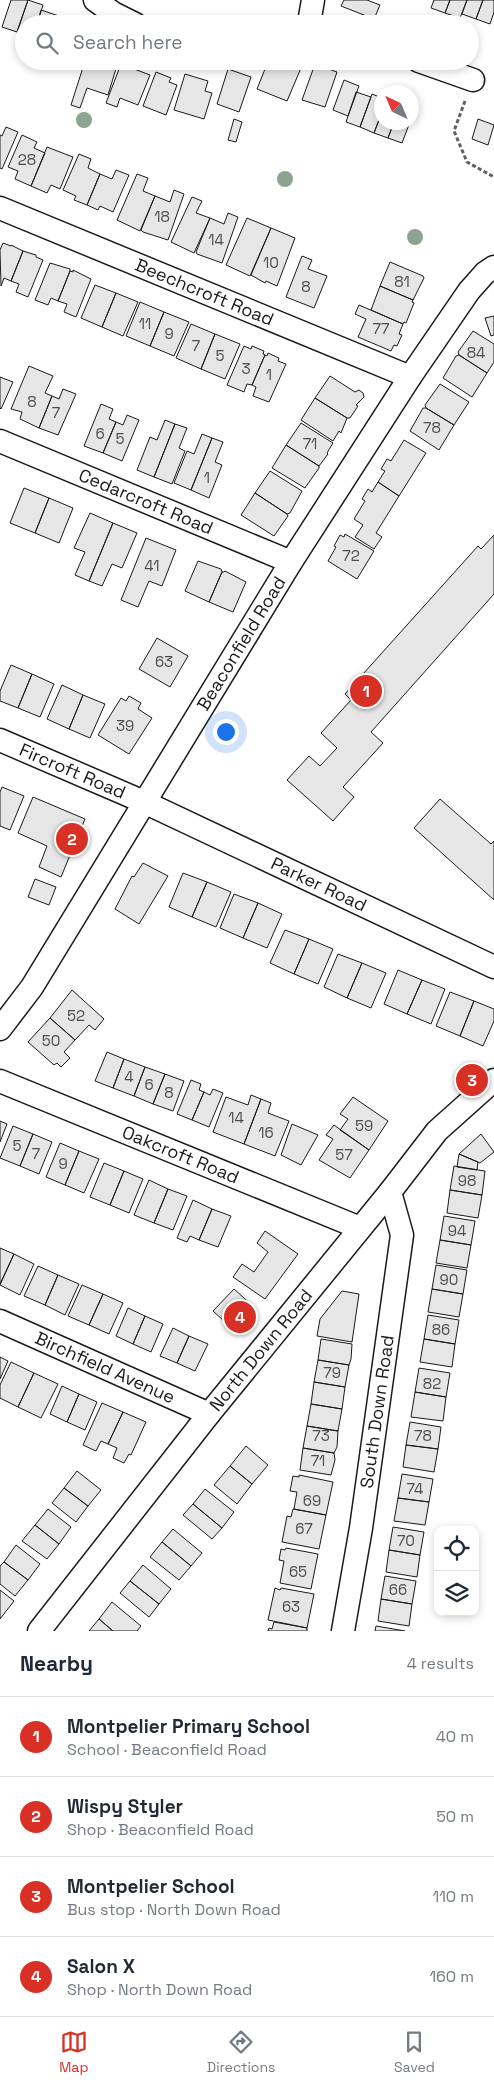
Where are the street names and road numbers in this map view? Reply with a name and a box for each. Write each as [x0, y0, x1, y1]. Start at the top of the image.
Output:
street label: Beechcroft Road [132, 253, 277, 331]
street label: Cedarcroft Road [75, 463, 217, 539]
street label: Beaconfield Road [191, 572, 290, 715]
street label: Fircroft Road [16, 738, 129, 804]
street label: Parker Road [267, 852, 371, 916]
street label: Oakcroft Road [119, 1120, 243, 1188]
street label: North Down Road [204, 1284, 317, 1416]
street label: Birchfield Avenue [32, 1326, 179, 1408]
street label: South Down Road [355, 1334, 399, 1490]

